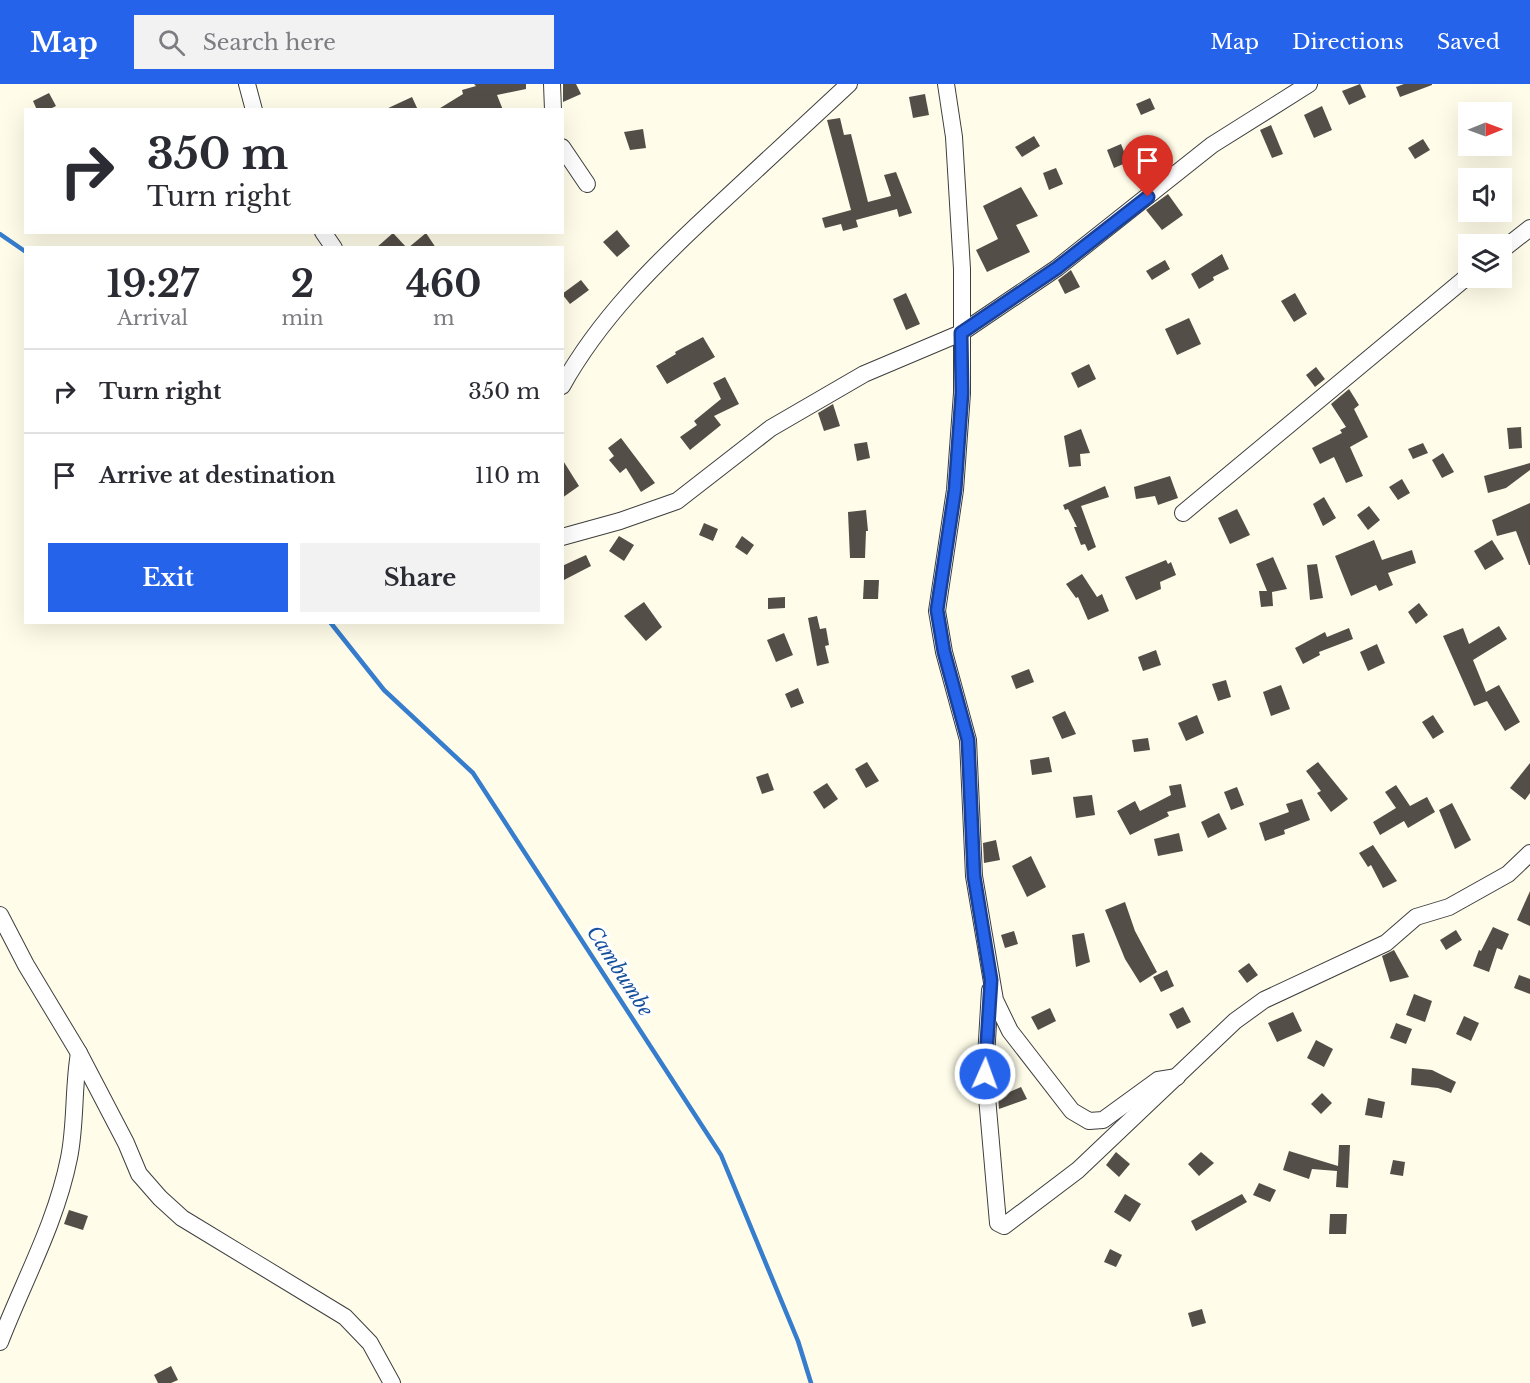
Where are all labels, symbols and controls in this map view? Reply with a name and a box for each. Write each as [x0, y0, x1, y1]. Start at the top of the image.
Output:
search box [134, 15, 554, 69]
text: Map [30, 25, 98, 60]
icon: search [155, 26, 188, 59]
text: Search here [203, 29, 336, 56]
text: Map [1210, 29, 1259, 55]
text: Directions [1292, 29, 1404, 55]
text: Saved [1437, 29, 1500, 55]
north arrow [1458, 102, 1512, 156]
map controls [1458, 102, 1512, 288]
text: 350 m [147, 128, 288, 180]
icon: right [48, 132, 126, 210]
pin [1122, 135, 1173, 197]
icon: arrive [1131, 144, 1164, 177]
button: sound [1458, 168, 1512, 222]
text: Turn right [147, 180, 291, 213]
button: layers [1458, 234, 1512, 288]
text: 19:27 [107, 262, 199, 307]
text: 2 [291, 262, 314, 307]
text: 460 [406, 262, 481, 307]
text: Arrival [117, 306, 188, 330]
text: min [281, 306, 323, 330]
text: m [433, 306, 454, 330]
icon: right [48, 375, 81, 408]
text: Turn right [99, 378, 221, 405]
text: 350 m [468, 378, 540, 405]
icon: arrive [48, 459, 81, 492]
text: Arrive at destination [99, 462, 336, 489]
text: 110 m [475, 462, 540, 489]
button: Exit [48, 543, 288, 612]
button: Share [300, 543, 540, 612]
water label: Cambumbe [582, 921, 658, 1021]
position arrow [953, 1042, 1017, 1106]

